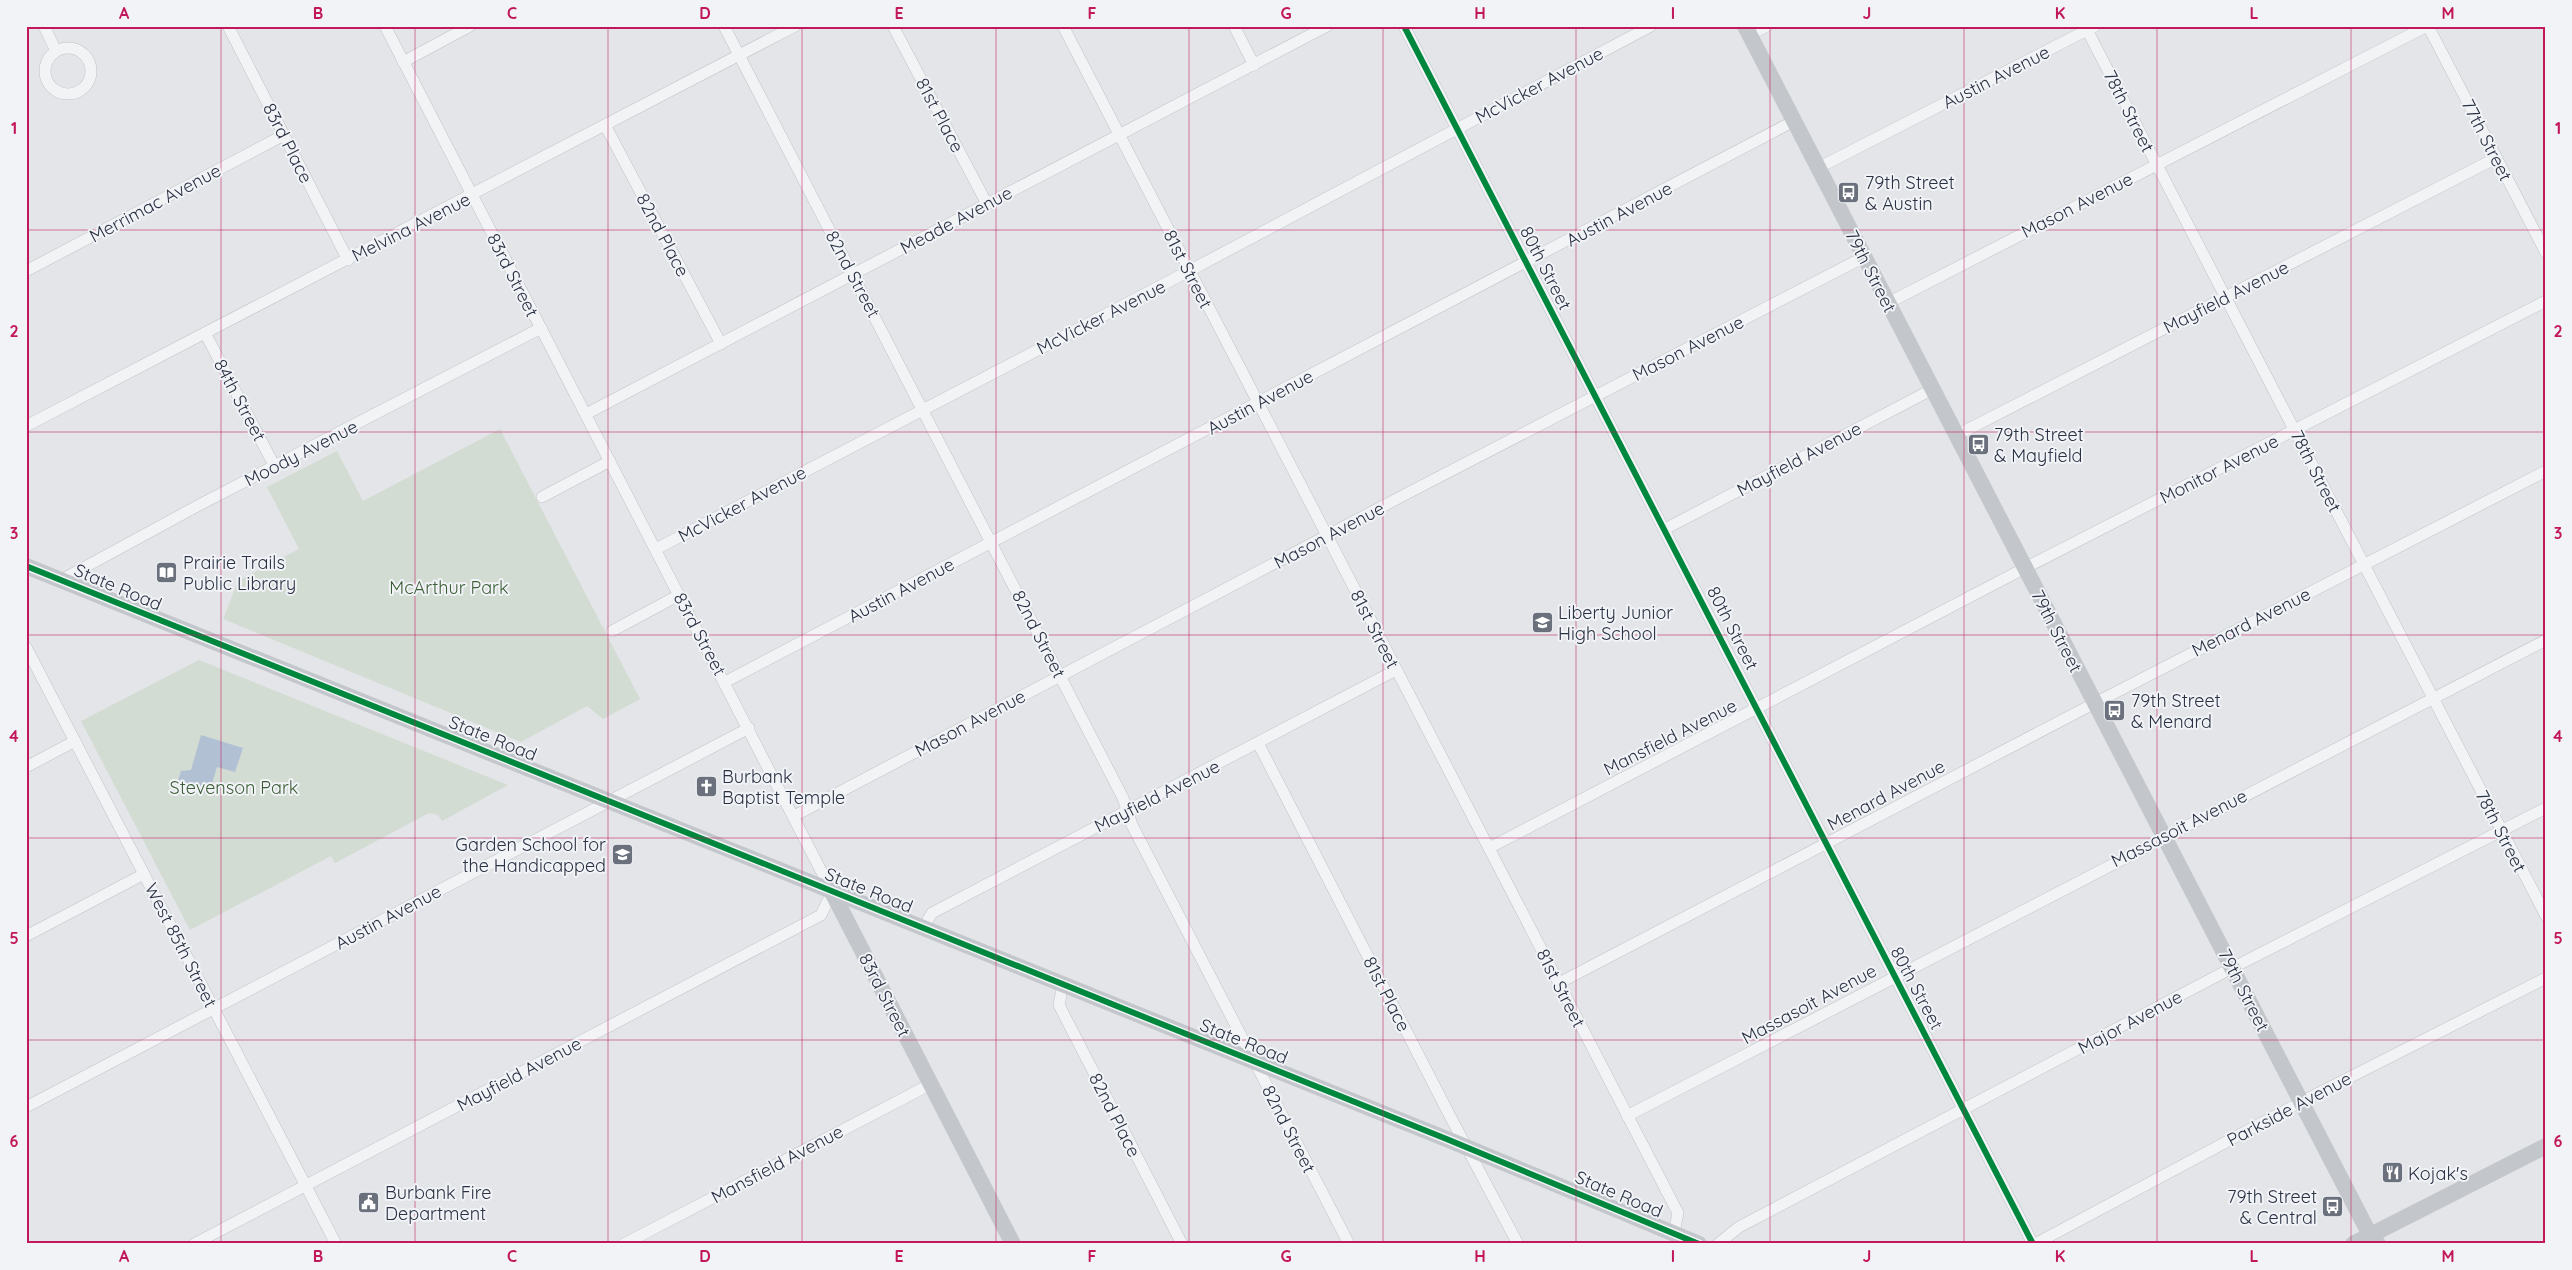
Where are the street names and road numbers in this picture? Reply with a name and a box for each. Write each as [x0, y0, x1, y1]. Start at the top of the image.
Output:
street label: Austin Avenue [1939, 40, 2053, 114]
street label: McVicker Avenue [1471, 42, 1607, 128]
street label: 78th Street [2098, 66, 2160, 156]
street label: 81st Place [911, 74, 969, 156]
street label: 77th Street [2457, 95, 2517, 185]
street label: 83rd Place [258, 99, 318, 187]
street label: Merrimac Avenue [85, 159, 225, 247]
street label: Mason Avenue [2017, 167, 2137, 243]
street label: Austin Avenue [1562, 176, 1676, 252]
street label: Meade Avenue [896, 181, 1016, 259]
street label: Melvina Avenue [348, 187, 474, 267]
street label: 82nd Place [631, 189, 695, 281]
street label: 80th Street [1515, 222, 1577, 314]
street label: 81st Street [1158, 226, 1218, 312]
street label: 79th Street [1840, 226, 1902, 316]
street label: 82nd Street [821, 227, 885, 321]
street label: 83rd Street [482, 229, 544, 321]
street label: Mayfield Avenue [2159, 255, 2293, 339]
street label: McVicker Avenue [1033, 275, 1169, 359]
street label: Mason Avenue [1628, 310, 1748, 386]
street label: 84th Street [209, 355, 271, 445]
street label: Austin Avenue [1203, 364, 1317, 440]
street label: Moody Avenue [240, 415, 362, 491]
street label: Mayfield Avenue [1733, 416, 1865, 502]
street label: 78th Street [2285, 426, 2347, 516]
street label: Monitor Avenue [2156, 429, 2282, 509]
street label: McVicker Avenue [674, 461, 810, 547]
street label: Mason Avenue [1270, 496, 1388, 574]
street label: Austin Avenue [844, 552, 958, 628]
street label: State Road [71, 558, 165, 616]
street label: 80th Street [1702, 582, 1764, 674]
street label: Menard Avenue [2188, 582, 2314, 662]
street label: 82nd Street [1007, 586, 1071, 682]
street label: 81st Street [1345, 586, 1405, 672]
street label: 79th Street [2026, 586, 2088, 676]
street label: 83rd Street [669, 589, 731, 679]
street label: Mason Avenue [911, 684, 1029, 762]
street label: Mansfield Avenue [1600, 694, 1740, 780]
street label: State Road [446, 710, 540, 766]
street label: Mayfield Avenue [1090, 754, 1224, 838]
street label: Menard Avenue [1823, 754, 1949, 836]
street label: Massasoit Avenue [2107, 784, 2251, 872]
street label: 78th Street [2470, 786, 2532, 876]
street label: State Road [822, 862, 916, 918]
street label: West 85th Street [140, 879, 222, 1011]
street label: Austin Avenue [331, 879, 445, 955]
street label: 80th Street [1886, 942, 1948, 1034]
street label: 81st Street [1531, 945, 1591, 1031]
street label: 79th Street [2213, 945, 2275, 1035]
street label: 83rd Street [854, 949, 916, 1041]
street label: 81st Place [1358, 953, 1416, 1035]
street label: Massasoit Avenue [1738, 959, 1880, 1049]
street label: Major Avenue [2074, 985, 2186, 1059]
street label: State Road [1197, 1013, 1291, 1069]
street label: Mayfield Avenue [453, 1031, 585, 1117]
street label: Parkside Avenue [2223, 1066, 2355, 1152]
street label: 82nd Place [1084, 1069, 1146, 1161]
street label: 82nd Street [1257, 1081, 1321, 1177]
street label: Mansfield Avenue [707, 1119, 847, 1209]
street label: State Road [1572, 1165, 1666, 1223]

